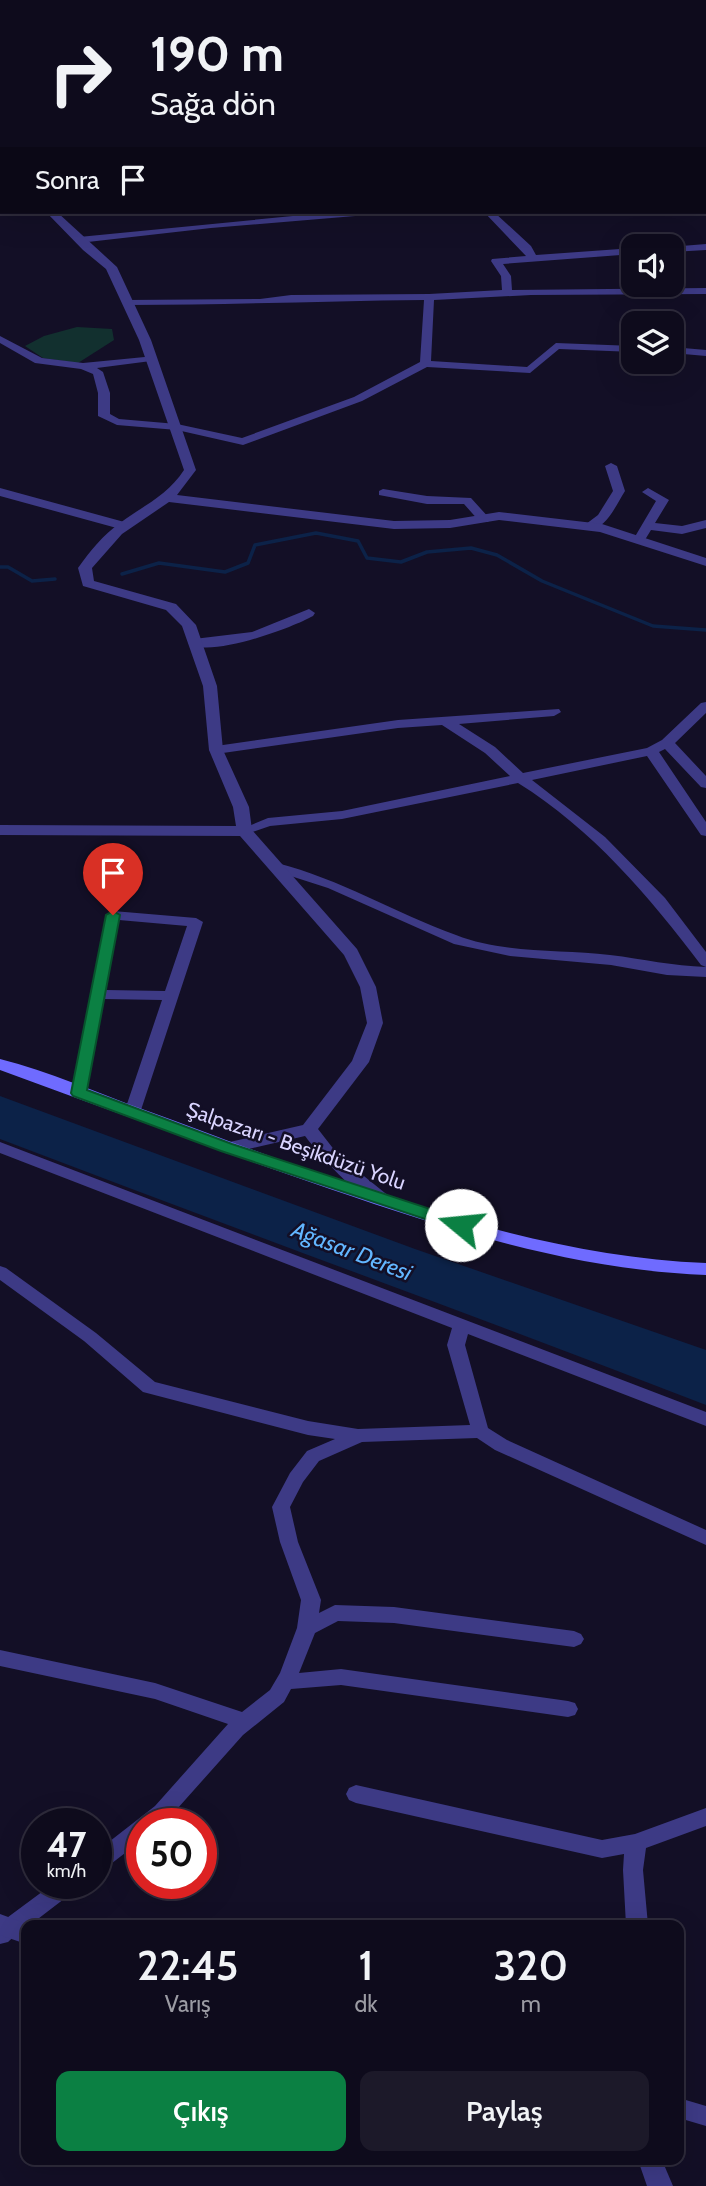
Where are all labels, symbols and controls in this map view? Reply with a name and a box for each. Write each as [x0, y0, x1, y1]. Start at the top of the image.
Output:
text: 190 m [150, 24, 284, 83]
icon: right [35, 28, 126, 119]
text: Sağa dön [150, 84, 276, 123]
icon: arrive [114, 161, 152, 199]
text: Sonra [35, 164, 100, 196]
map controls [621, 234, 684, 374]
button: sound [621, 234, 684, 297]
button: layers [621, 311, 684, 374]
pin [83, 843, 143, 915]
icon: arrive [94, 854, 132, 892]
street label: Şalpazarı - Beşikdüzü Yolu [183, 1096, 409, 1195]
position arrow [424, 1188, 498, 1262]
water label: Ağasar Deresi [287, 1215, 417, 1287]
speed limit sign: 50 [126, 1808, 217, 1899]
text: 47 [47, 1823, 86, 1866]
text: km/h [47, 1860, 86, 1882]
text: 22:45 [137, 1939, 238, 1991]
text: 1 [359, 1939, 373, 1991]
text: 320 [494, 1939, 568, 1991]
text: Varış [165, 1990, 211, 2018]
text: dk [355, 1990, 378, 2018]
text: m [521, 1990, 541, 2018]
button: Çıkış [56, 2071, 346, 2151]
button: Paylaş [360, 2071, 649, 2151]

